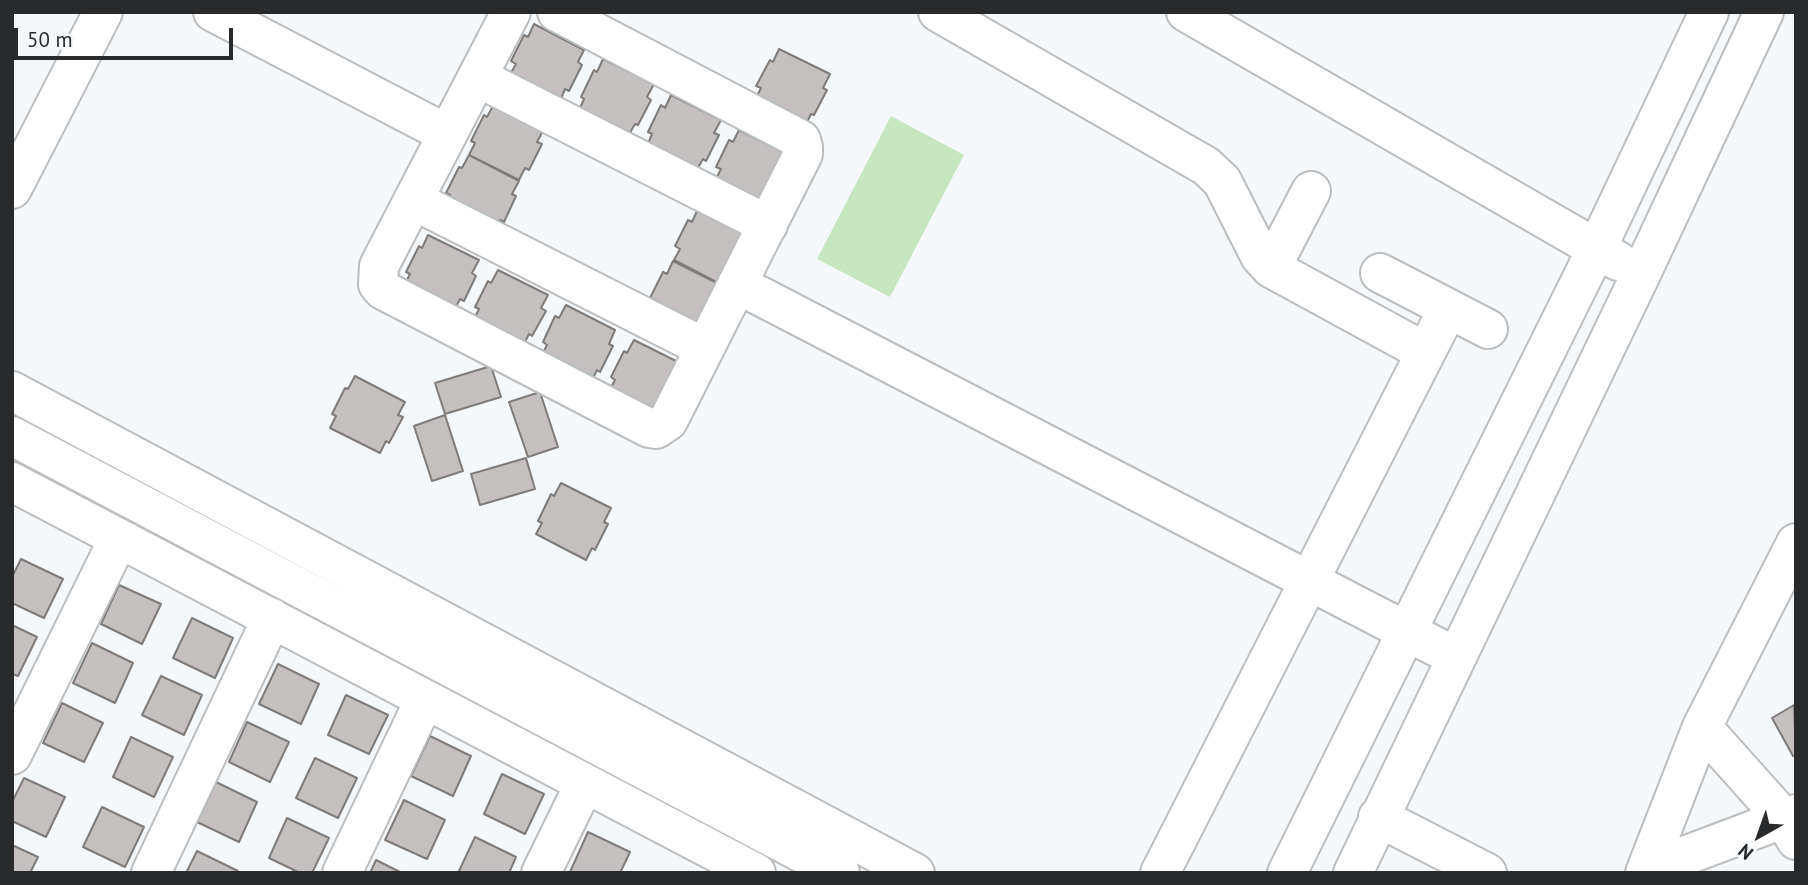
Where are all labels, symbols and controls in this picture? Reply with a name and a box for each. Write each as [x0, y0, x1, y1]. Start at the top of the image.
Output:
scale bar [18, 14, 236, 58]
text: 50 m [27, 26, 73, 53]
north arrow [1724, 801, 1794, 871]
text: N [1733, 839, 1758, 865]

